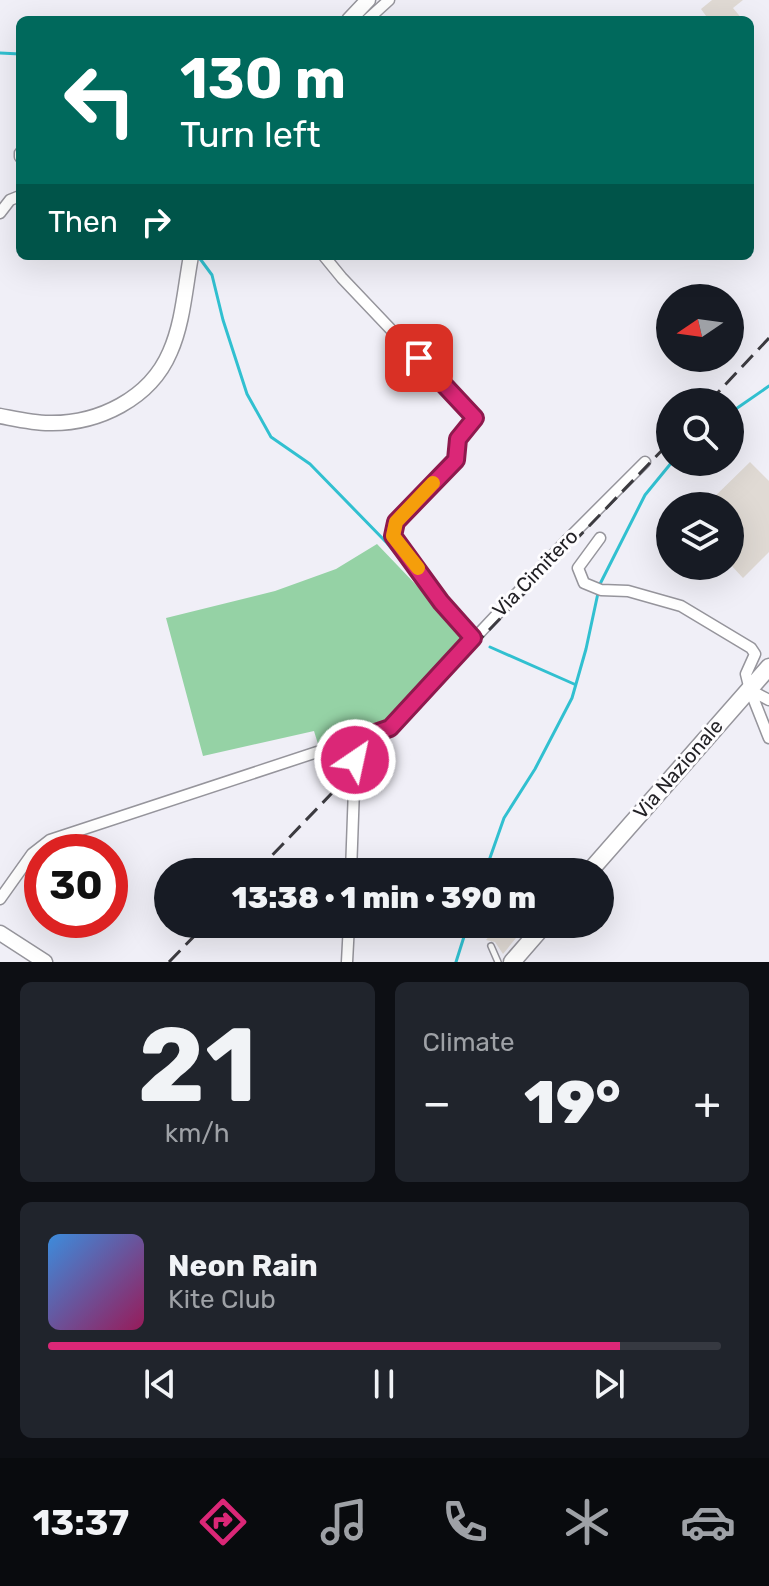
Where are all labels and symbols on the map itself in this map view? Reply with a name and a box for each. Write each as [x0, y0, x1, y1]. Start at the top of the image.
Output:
north arrow [656, 284, 744, 372]
pin [385, 324, 453, 392]
street label: Via Cimitero [487, 524, 583, 622]
street label: Via Nazionale [628, 714, 728, 824]
position arrow [313, 718, 397, 802]
speed limit sign: 30 [24, 834, 128, 938]

